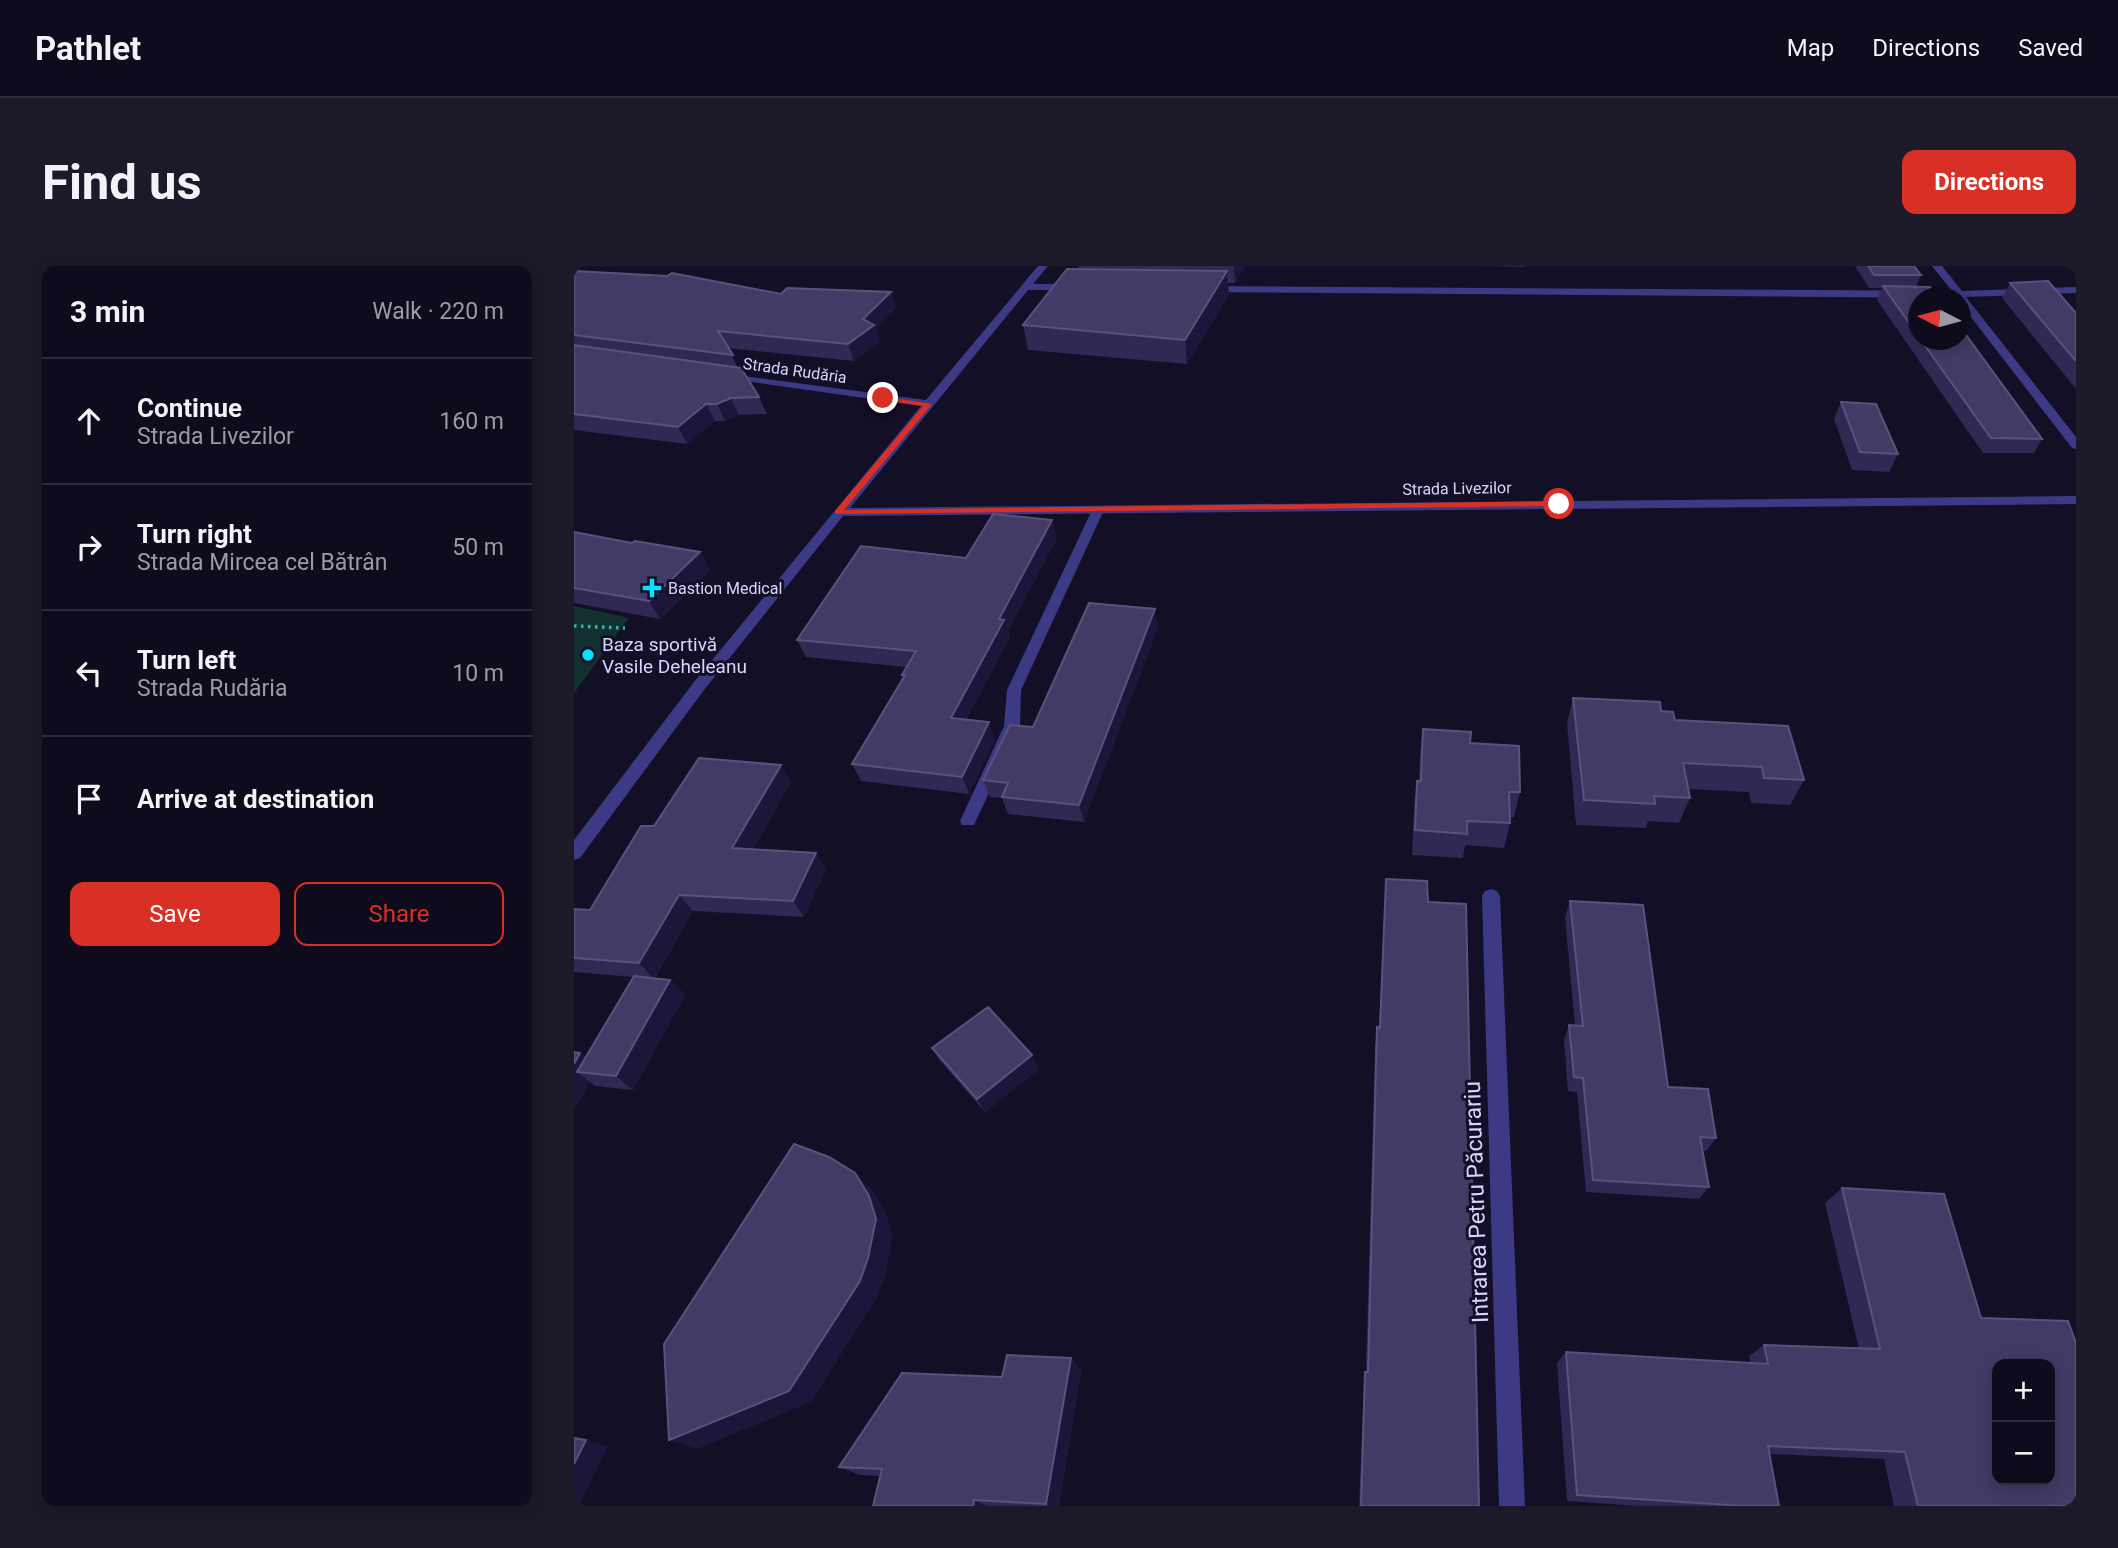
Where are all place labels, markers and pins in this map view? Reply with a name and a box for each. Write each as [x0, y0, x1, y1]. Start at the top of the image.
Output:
marker: Bastion Medical [642, 578, 662, 598]
place label: Bastion Medical [668, 579, 782, 598]
place label: Baza sportivă Vasile Deheleanu [602, 633, 747, 678]
marker: Baza sportivă Vasile Deheleanu [580, 647, 596, 663]

